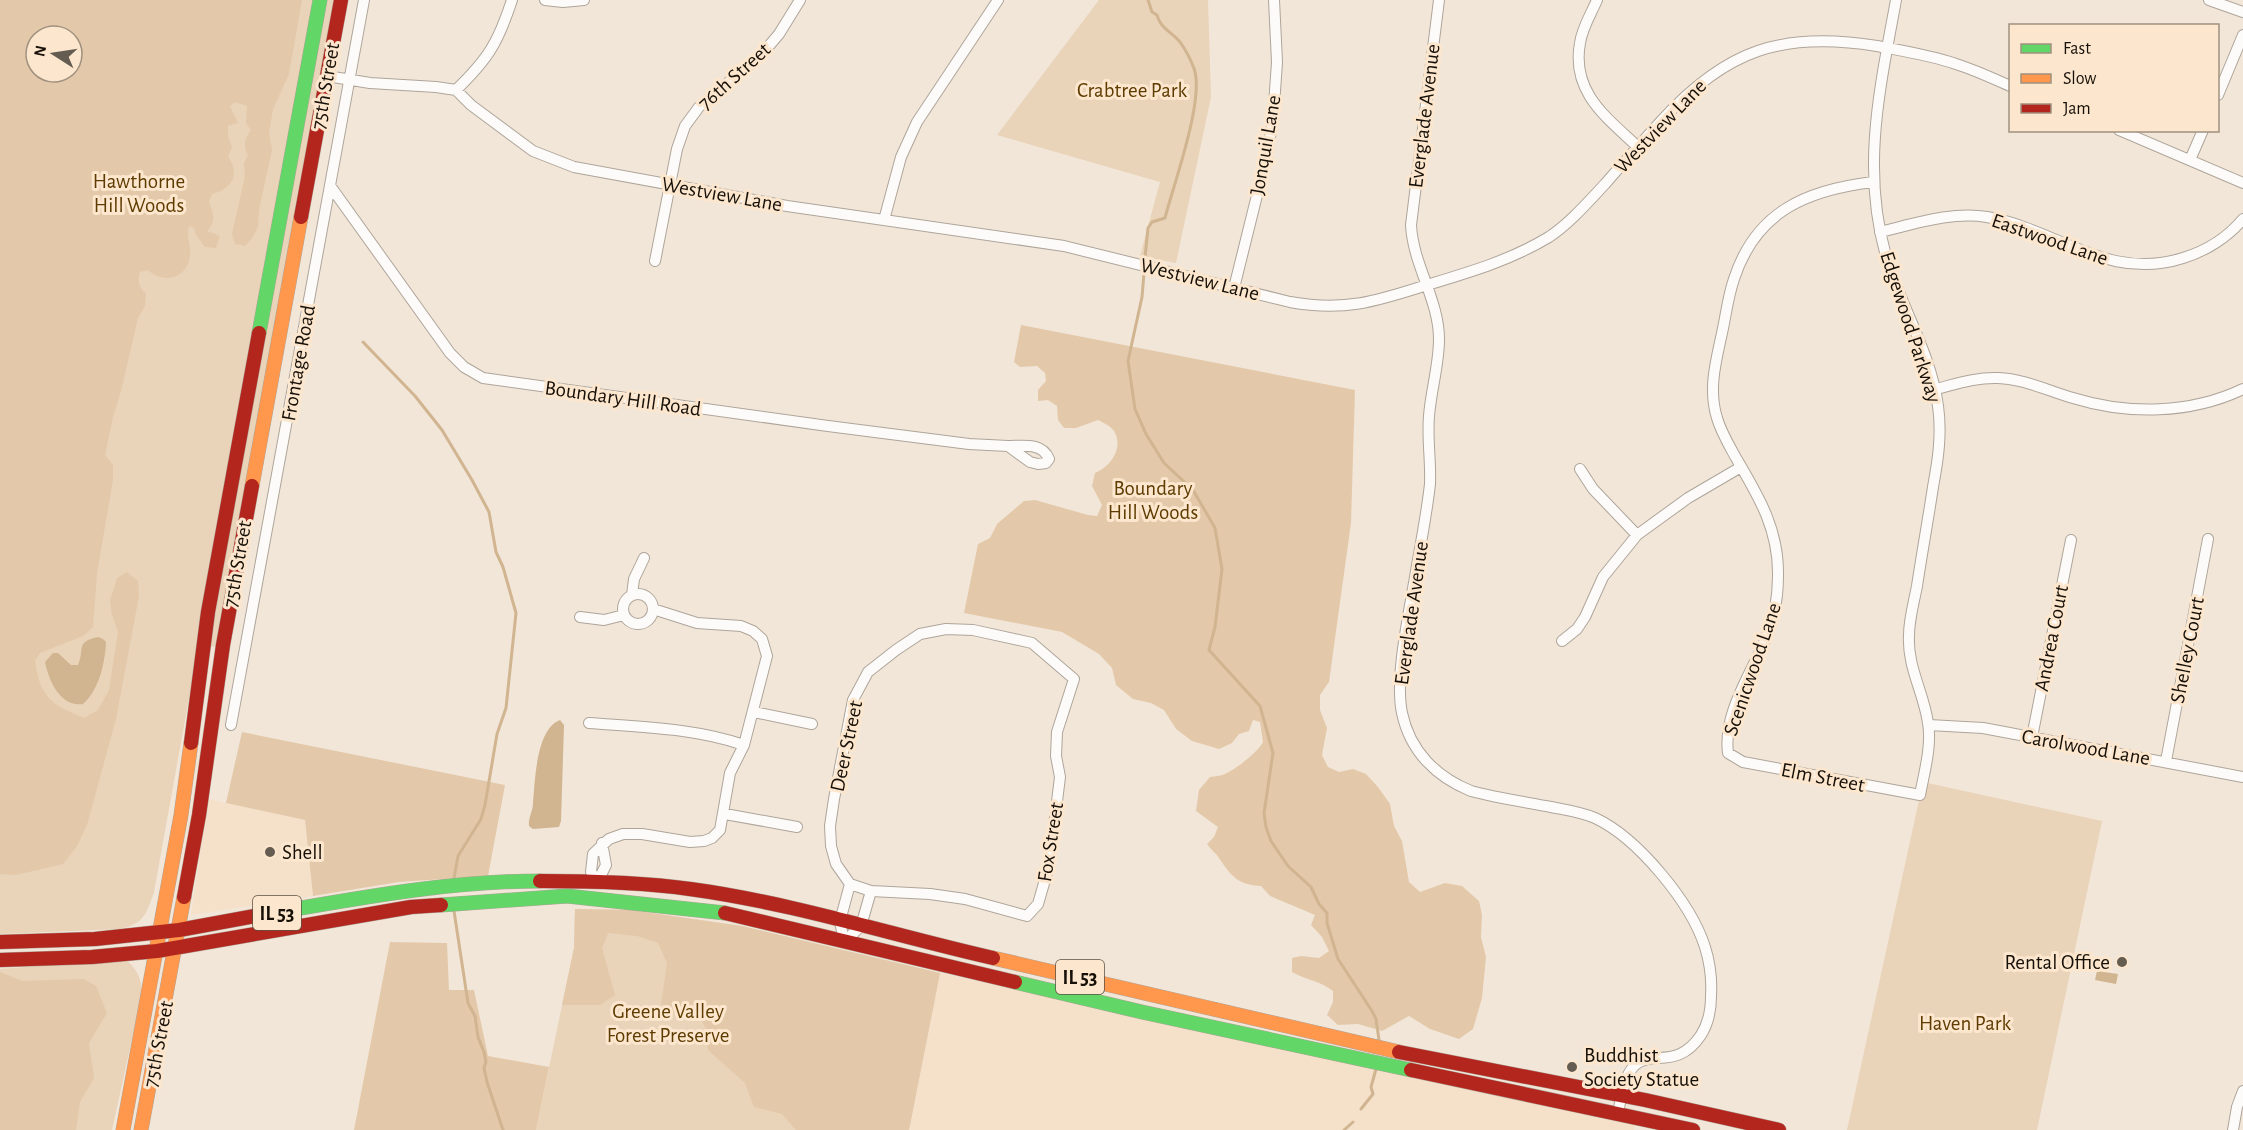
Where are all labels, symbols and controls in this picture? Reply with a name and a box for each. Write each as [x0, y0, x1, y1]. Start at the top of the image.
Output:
north arrow [24, 24, 84, 84]
legend [2009, 24, 2219, 132]
street label: 76th Street [694, 39, 775, 114]
text: Fast [2063, 40, 2091, 58]
street label: 75th Street [308, 41, 344, 131]
street label: Everglade Avenue [1405, 43, 1444, 189]
text: N [31, 44, 49, 58]
text: Slow [2063, 70, 2096, 88]
street label: Westview Lane [1610, 75, 1710, 178]
park label: Crabtree Park [1077, 80, 1187, 101]
street label: Jonquil Lane [1246, 94, 1285, 197]
text: Jam [2063, 100, 2091, 118]
park label: Hawthorne Hill Woods [93, 171, 185, 216]
street label: Westview Lane [660, 174, 784, 215]
street label: Eastwood Lane [1989, 210, 2111, 269]
street label: Edgewood Parkway [1876, 249, 1945, 405]
street label: Westview Lane [1138, 255, 1262, 304]
street label: Frontage Road [278, 303, 319, 423]
street label: Boundary Hill Road [543, 377, 703, 420]
park label: Boundary Hill Woods [1108, 478, 1198, 523]
street label: 75th Street [220, 519, 256, 609]
street label: Everglade Avenue [1391, 540, 1432, 686]
street label: Andrea Court [2031, 583, 2072, 693]
street label: Shelley Court [2167, 595, 2208, 705]
street label: Scenicwood Lane [1720, 600, 1785, 738]
street label: Deer Street [827, 698, 866, 794]
street label: Carolwood Lane [2020, 726, 2152, 769]
street label: Elm Street [1779, 759, 1867, 796]
street label: Fox Street [1034, 800, 1067, 883]
place label: Shell [282, 842, 323, 863]
marker: Shell [263, 845, 277, 859]
road number: IL 53 [253, 896, 301, 930]
place label: Rental Office [2004, 952, 2110, 973]
marker: Rental Office [2115, 955, 2129, 969]
road number: IL 53 [1056, 960, 1104, 994]
street label: 75th Street [140, 999, 177, 1089]
park label: Greene Valley Forest Preserve [607, 1001, 729, 1046]
park label: Haven Park [1919, 1013, 2012, 1034]
place label: Buddhist Society Statue [1584, 1045, 1699, 1090]
marker: Buddhist Society Statue [1565, 1060, 1579, 1074]

